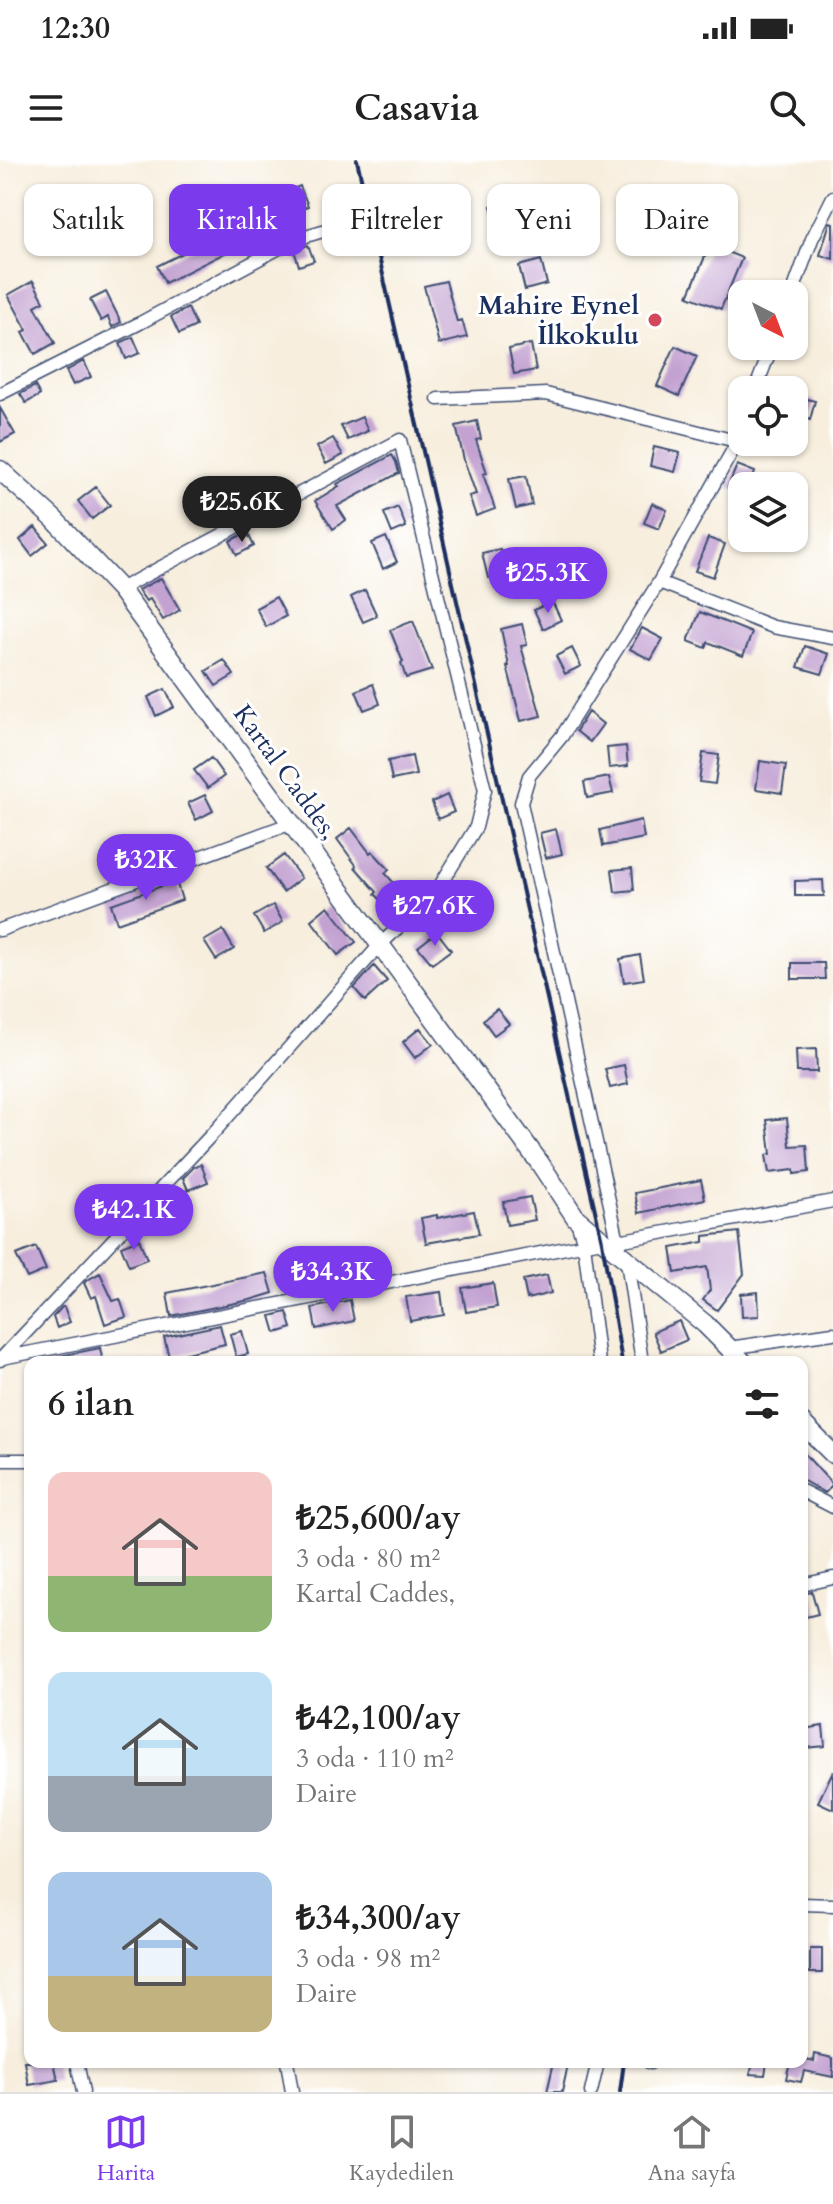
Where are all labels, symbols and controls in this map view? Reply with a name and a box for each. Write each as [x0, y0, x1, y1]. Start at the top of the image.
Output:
text: 12:30 [40, 8, 110, 49]
text: Casavia [354, 84, 479, 133]
icon: menu [24, 86, 68, 130]
icon: search [765, 86, 809, 130]
chip: Satılık [24, 184, 153, 256]
chip: Kiralık [169, 184, 306, 256]
chip: Filtreler [322, 184, 471, 256]
chip: Yeni [487, 184, 600, 256]
chip: Daire [616, 184, 738, 256]
north arrow [728, 280, 808, 360]
map controls [728, 280, 808, 552]
place label: Mahire Eynel İlkokulu [478, 288, 639, 353]
marker: Mahire Eynel İlkokulu [646, 311, 664, 329]
button: locate [728, 376, 808, 456]
button: layers [728, 472, 808, 552]
pin: ₺25.6K [177, 476, 307, 544]
text: ₺25.6K [200, 484, 284, 519]
pin: ₺25.3K [483, 547, 613, 615]
text: ₺25.3K [506, 555, 590, 590]
street label: Kartal Caddes, [225, 697, 347, 847]
pin: ₺32K [99, 834, 193, 902]
text: ₺32K [115, 842, 177, 877]
pin: ₺27.6K [370, 880, 500, 948]
text: ₺27.6K [393, 888, 477, 923]
pin: ₺42.1K [69, 1184, 199, 1252]
text: ₺42.1K [92, 1192, 176, 1227]
pin: ₺34.3K [268, 1246, 398, 1314]
text: ₺34.3K [291, 1254, 375, 1289]
text: 6 ilan [48, 1381, 134, 1427]
icon: filters [740, 1382, 784, 1426]
text: ₺25,600/ay [296, 1495, 461, 1541]
icon: home [112, 1504, 208, 1600]
text: 3 oda · 80 m² [296, 1541, 440, 1576]
text: Kartal Caddes, [296, 1576, 455, 1611]
text: ₺42,100/ay [296, 1695, 461, 1741]
icon: home [112, 1704, 208, 1800]
text: 3 oda · 110 m² [296, 1741, 454, 1776]
text: Daire [296, 1776, 357, 1811]
text: ₺34,300/ay [296, 1895, 461, 1941]
icon: home [112, 1904, 208, 2000]
text: 3 oda · 98 m² [296, 1941, 440, 1976]
text: Daire [296, 1976, 357, 2011]
tab: Harita [97, 2110, 155, 2188]
tab: Kaydedilen [349, 2110, 454, 2188]
tab: Ana sayfa [648, 2110, 736, 2188]

